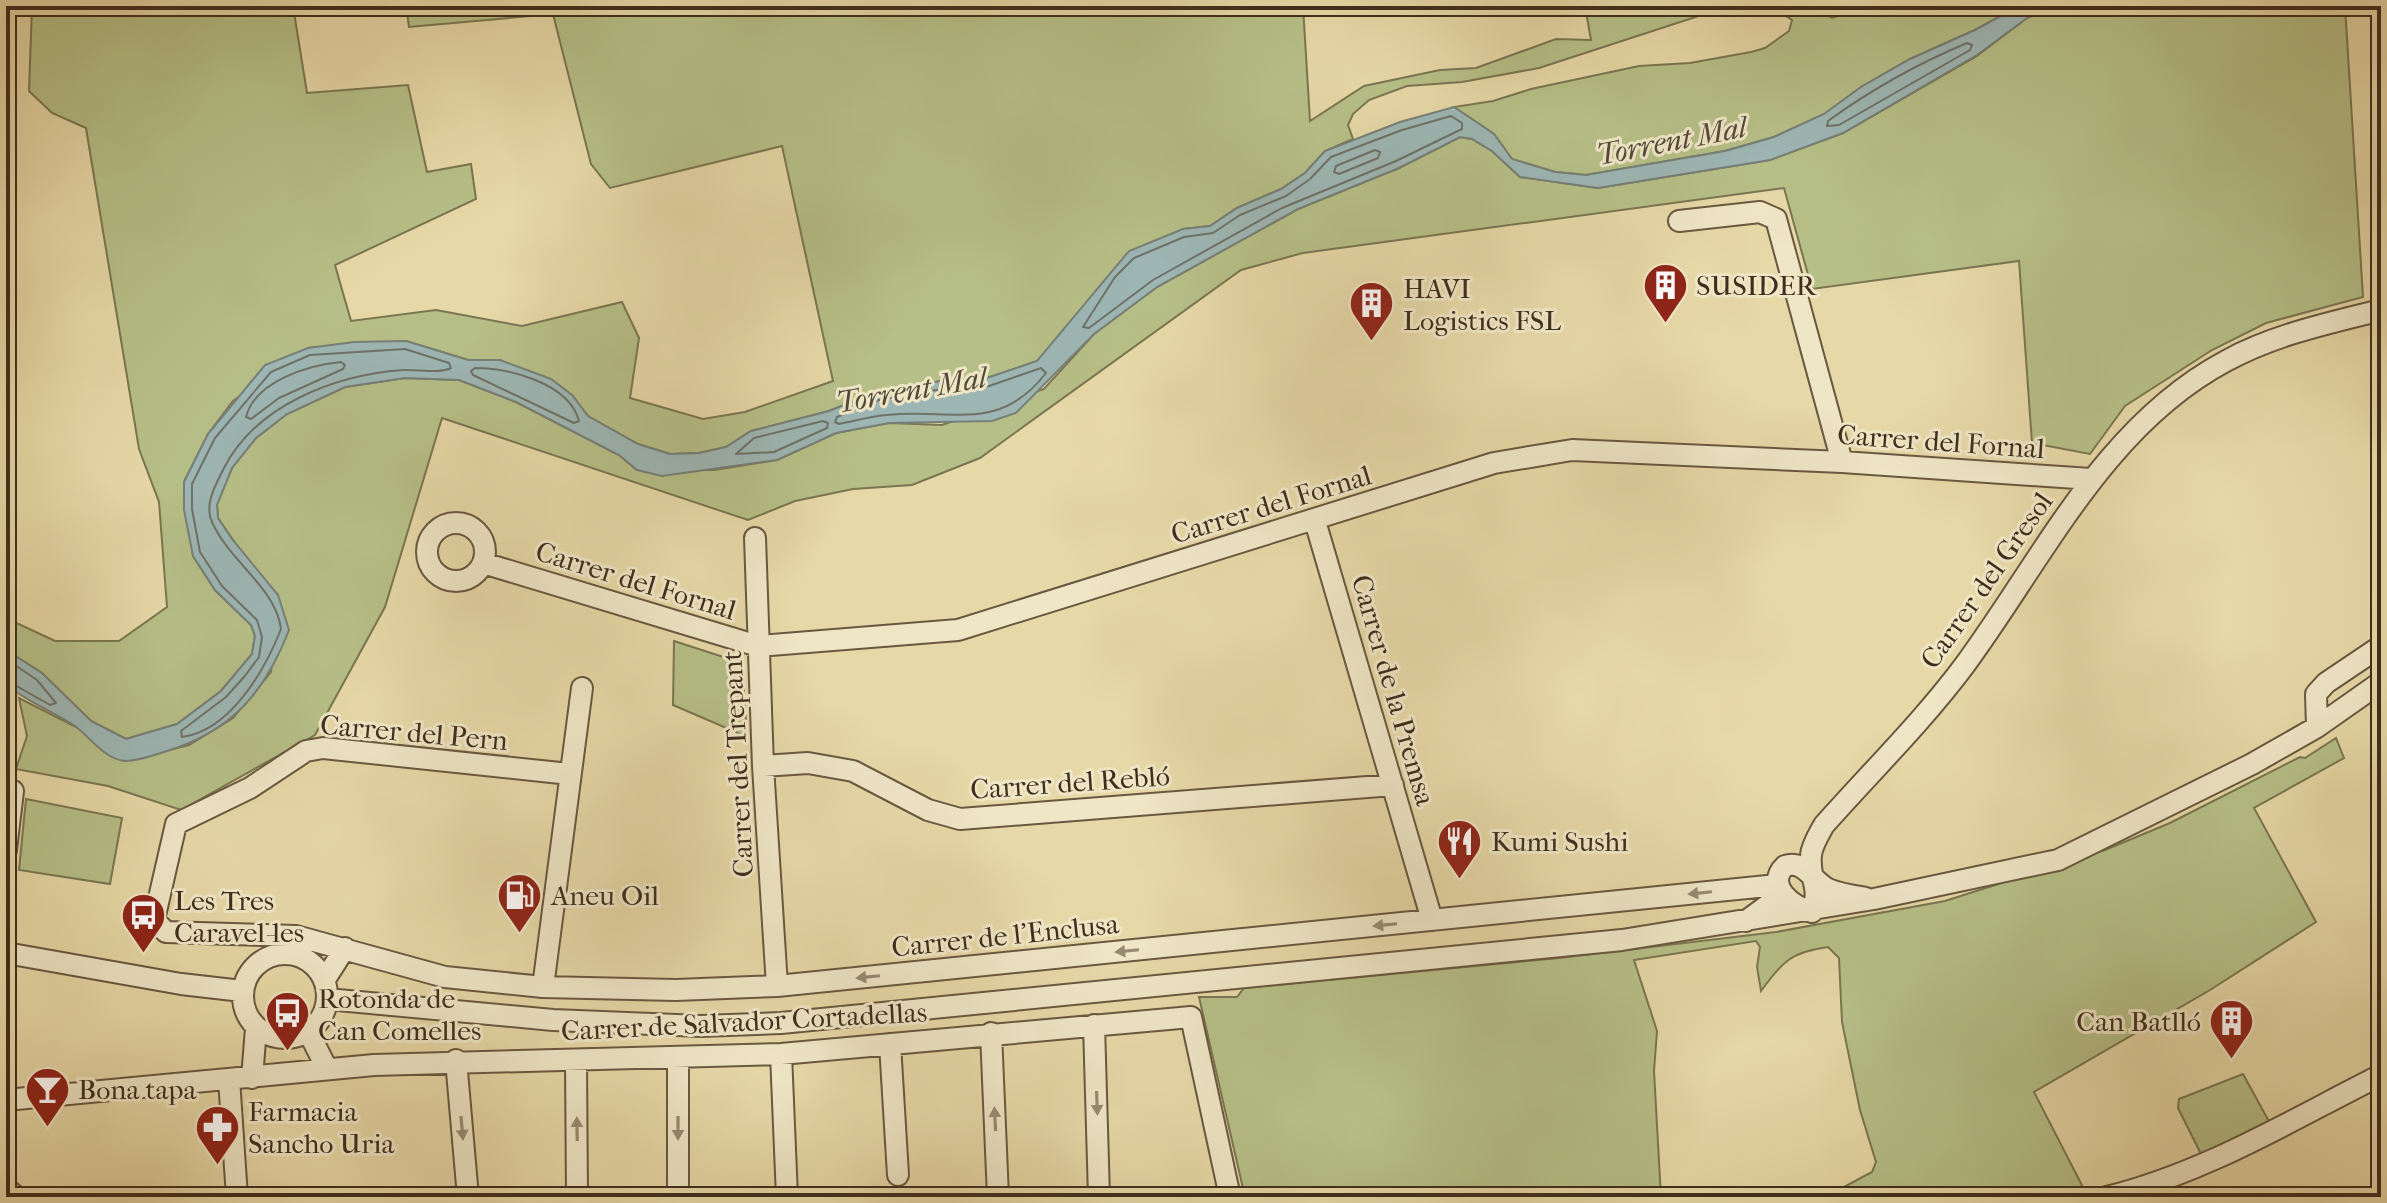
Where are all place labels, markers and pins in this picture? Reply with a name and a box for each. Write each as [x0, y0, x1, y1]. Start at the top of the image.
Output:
building icon: SUSIDER [1641, 261, 1689, 324]
place label: SUSIDER [1696, 269, 1818, 302]
place label: HAVI Logistics FSL [1403, 272, 1561, 337]
building icon: HAVI Logistics FSL [1348, 280, 1396, 343]
restaurant icon: Kumi Sushi [1436, 817, 1484, 880]
place label: Kumi Sushi [1491, 825, 1629, 858]
fuel station icon: Aneu Oil [496, 871, 544, 934]
place label: Aneu Oil [550, 879, 659, 912]
place label: Les Tres Caravel-les [174, 884, 304, 949]
bus stop icon: Les Tres Caravel-les [119, 892, 167, 955]
place label: Rotonda de Can Comelles [318, 982, 481, 1047]
bus stop icon: Rotonda de Can Comelles [263, 990, 311, 1053]
building icon: Can Batlló [2208, 997, 2256, 1060]
place label: Can Batlló [2076, 1005, 2201, 1038]
bar icon: Bona tapa [23, 1065, 71, 1128]
place label: Bona tapa [78, 1073, 198, 1106]
place label: Farmacia Sancho Uria [248, 1095, 396, 1160]
pharmacy icon: Farmacia Sancho Uria [193, 1103, 241, 1166]

